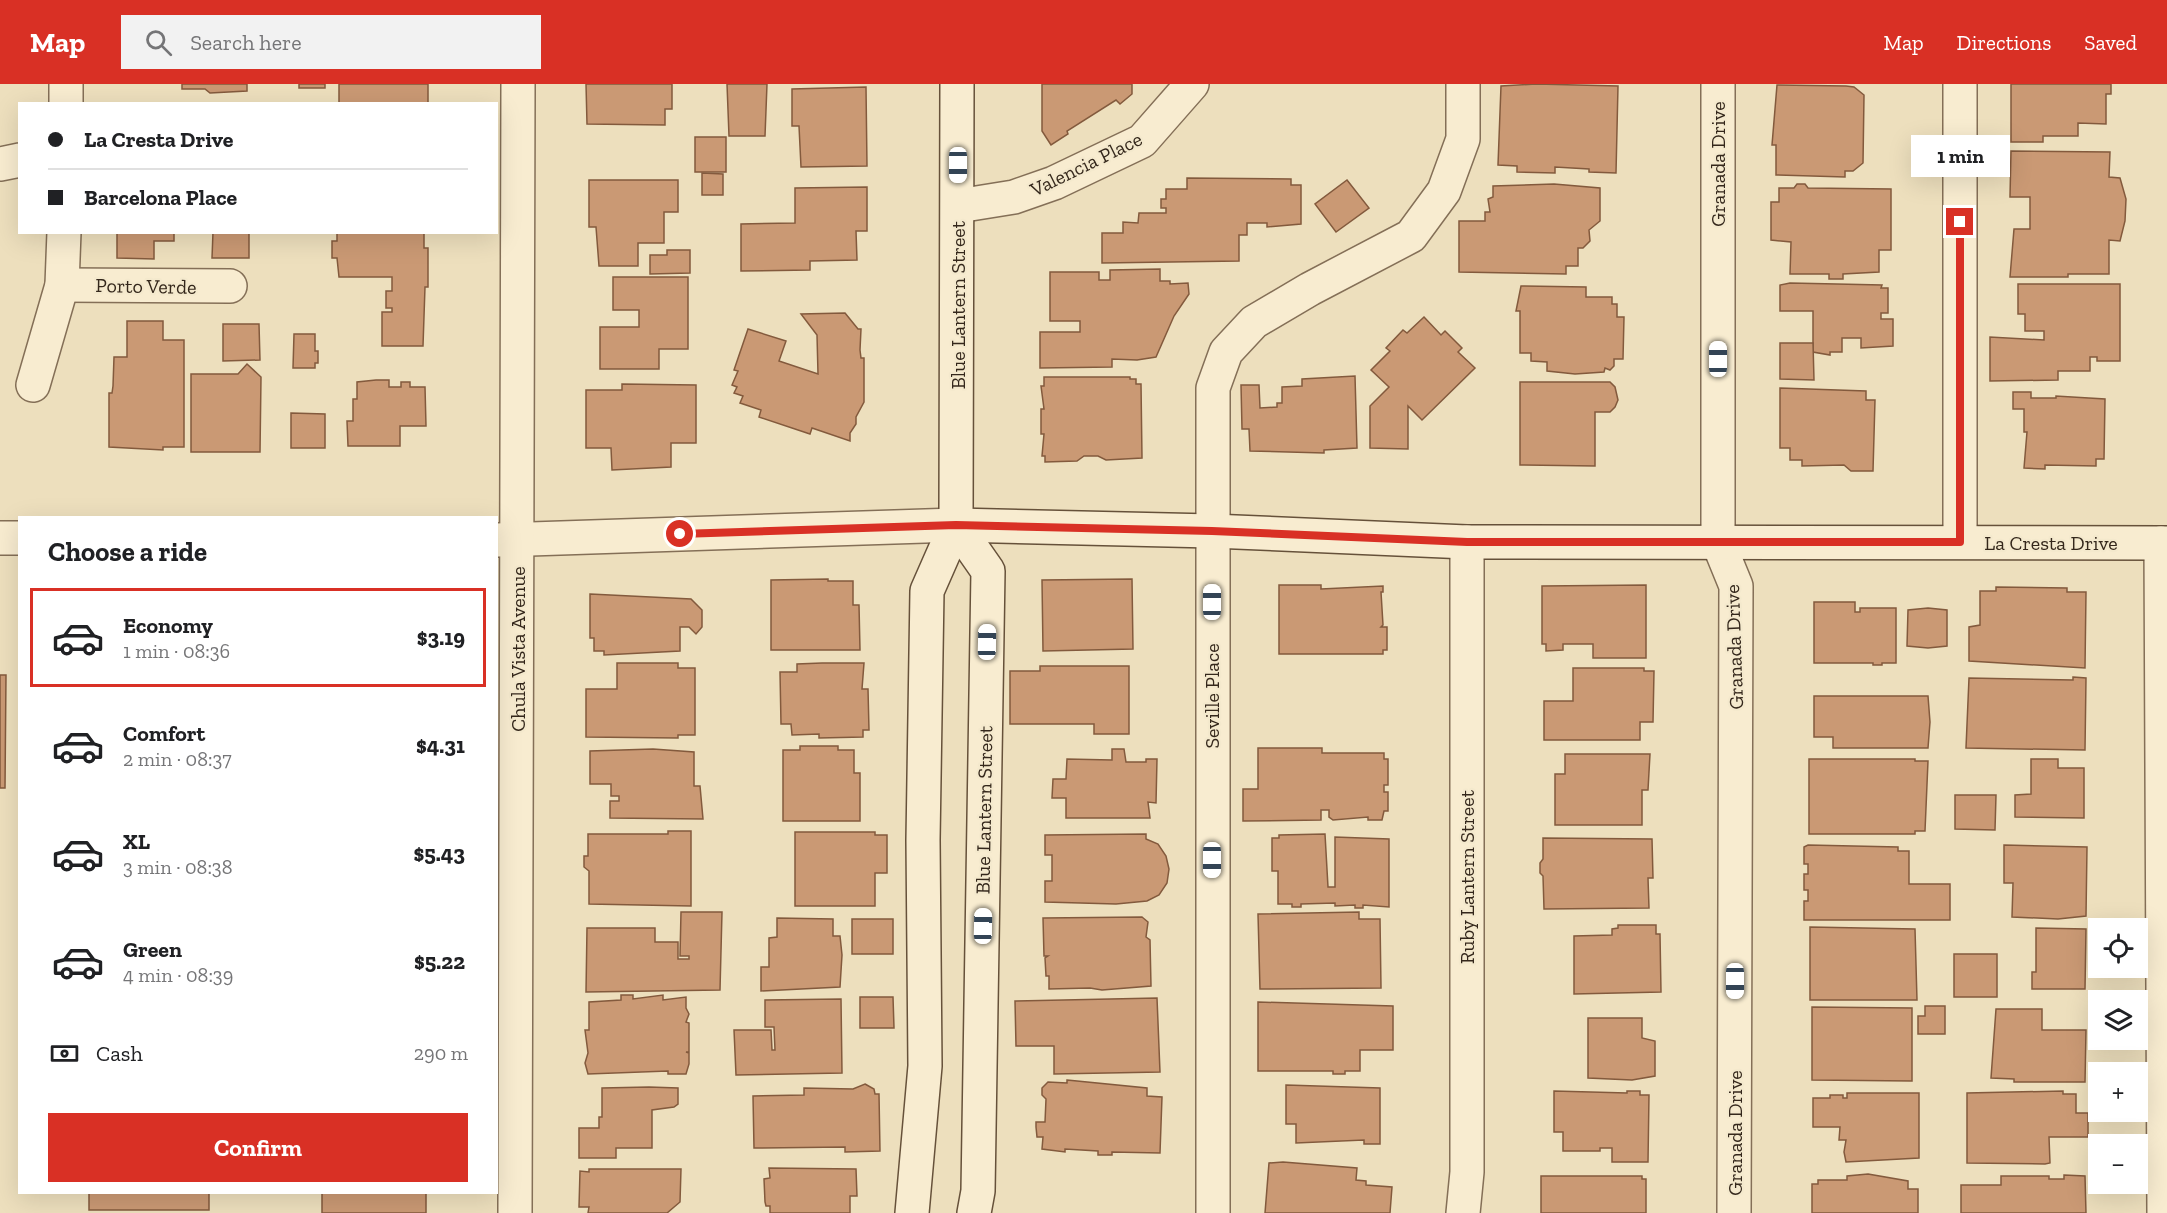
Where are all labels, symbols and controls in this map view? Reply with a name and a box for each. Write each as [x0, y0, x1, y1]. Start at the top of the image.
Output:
search box [121, 15, 541, 69]
text: Map [30, 26, 85, 59]
icon: search [142, 26, 175, 59]
text: Search here [190, 29, 302, 56]
text: Map [1884, 30, 1924, 55]
text: Directions [1957, 30, 2051, 55]
text: Saved [2084, 30, 2137, 55]
street label: Granada Drive [1706, 101, 1730, 227]
text: La Cresta Drive [84, 126, 233, 153]
street label: Valencia Place [1025, 127, 1146, 202]
callout: 1 min [1910, 135, 2010, 177]
text: 1 min [1937, 144, 1984, 168]
car [949, 147, 967, 183]
text: Barcelona Place [84, 184, 237, 211]
route end [1946, 208, 1973, 235]
street label: Blue Lantern Street [946, 220, 970, 389]
street label: Porto Verde [95, 273, 197, 299]
car [1709, 341, 1727, 377]
route start [666, 520, 693, 547]
street label: La Cresta Drive [1984, 531, 2118, 555]
text: Choose a ride [48, 536, 207, 568]
street label: Chula Vista Avenue [506, 566, 530, 732]
car [1203, 584, 1221, 620]
street label: Granada Drive [1720, 584, 1748, 710]
icon: car [51, 611, 105, 665]
text: Economy [123, 612, 213, 639]
text: $3.19 [417, 624, 465, 651]
car [978, 624, 996, 660]
text: 1 min · 08:36 [123, 639, 230, 663]
street label: Seville Place [1200, 643, 1224, 749]
icon: car [51, 719, 105, 773]
text: Comfort [123, 720, 205, 747]
street label: Blue Lantern Street [971, 725, 997, 894]
text: $4.31 [416, 732, 465, 759]
text: 2 min · 08:37 [123, 747, 232, 771]
street label: Ruby Lantern Street [1455, 789, 1479, 964]
icon: car [51, 827, 105, 881]
text: XL [123, 828, 150, 855]
text: $5.43 [413, 840, 465, 867]
car [1203, 842, 1221, 878]
text: 3 min · 08:38 [123, 855, 232, 879]
car [974, 908, 992, 944]
map controls [2088, 918, 2148, 1194]
button: locate [2088, 918, 2148, 978]
icon: car [51, 935, 105, 989]
text: Green [123, 936, 182, 963]
text: $5.22 [414, 948, 465, 975]
text: 4 min · 08:39 [123, 963, 233, 987]
car [1726, 963, 1744, 999]
button: layers [2088, 990, 2148, 1050]
icon: cash [48, 1037, 81, 1070]
text: Cash [96, 1040, 143, 1067]
text: 290 m [414, 1041, 468, 1065]
button: + [2088, 1062, 2148, 1122]
street label: Granada Drive [1723, 1070, 1747, 1196]
button: Confirm [48, 1113, 468, 1182]
button: − [2088, 1134, 2148, 1194]

